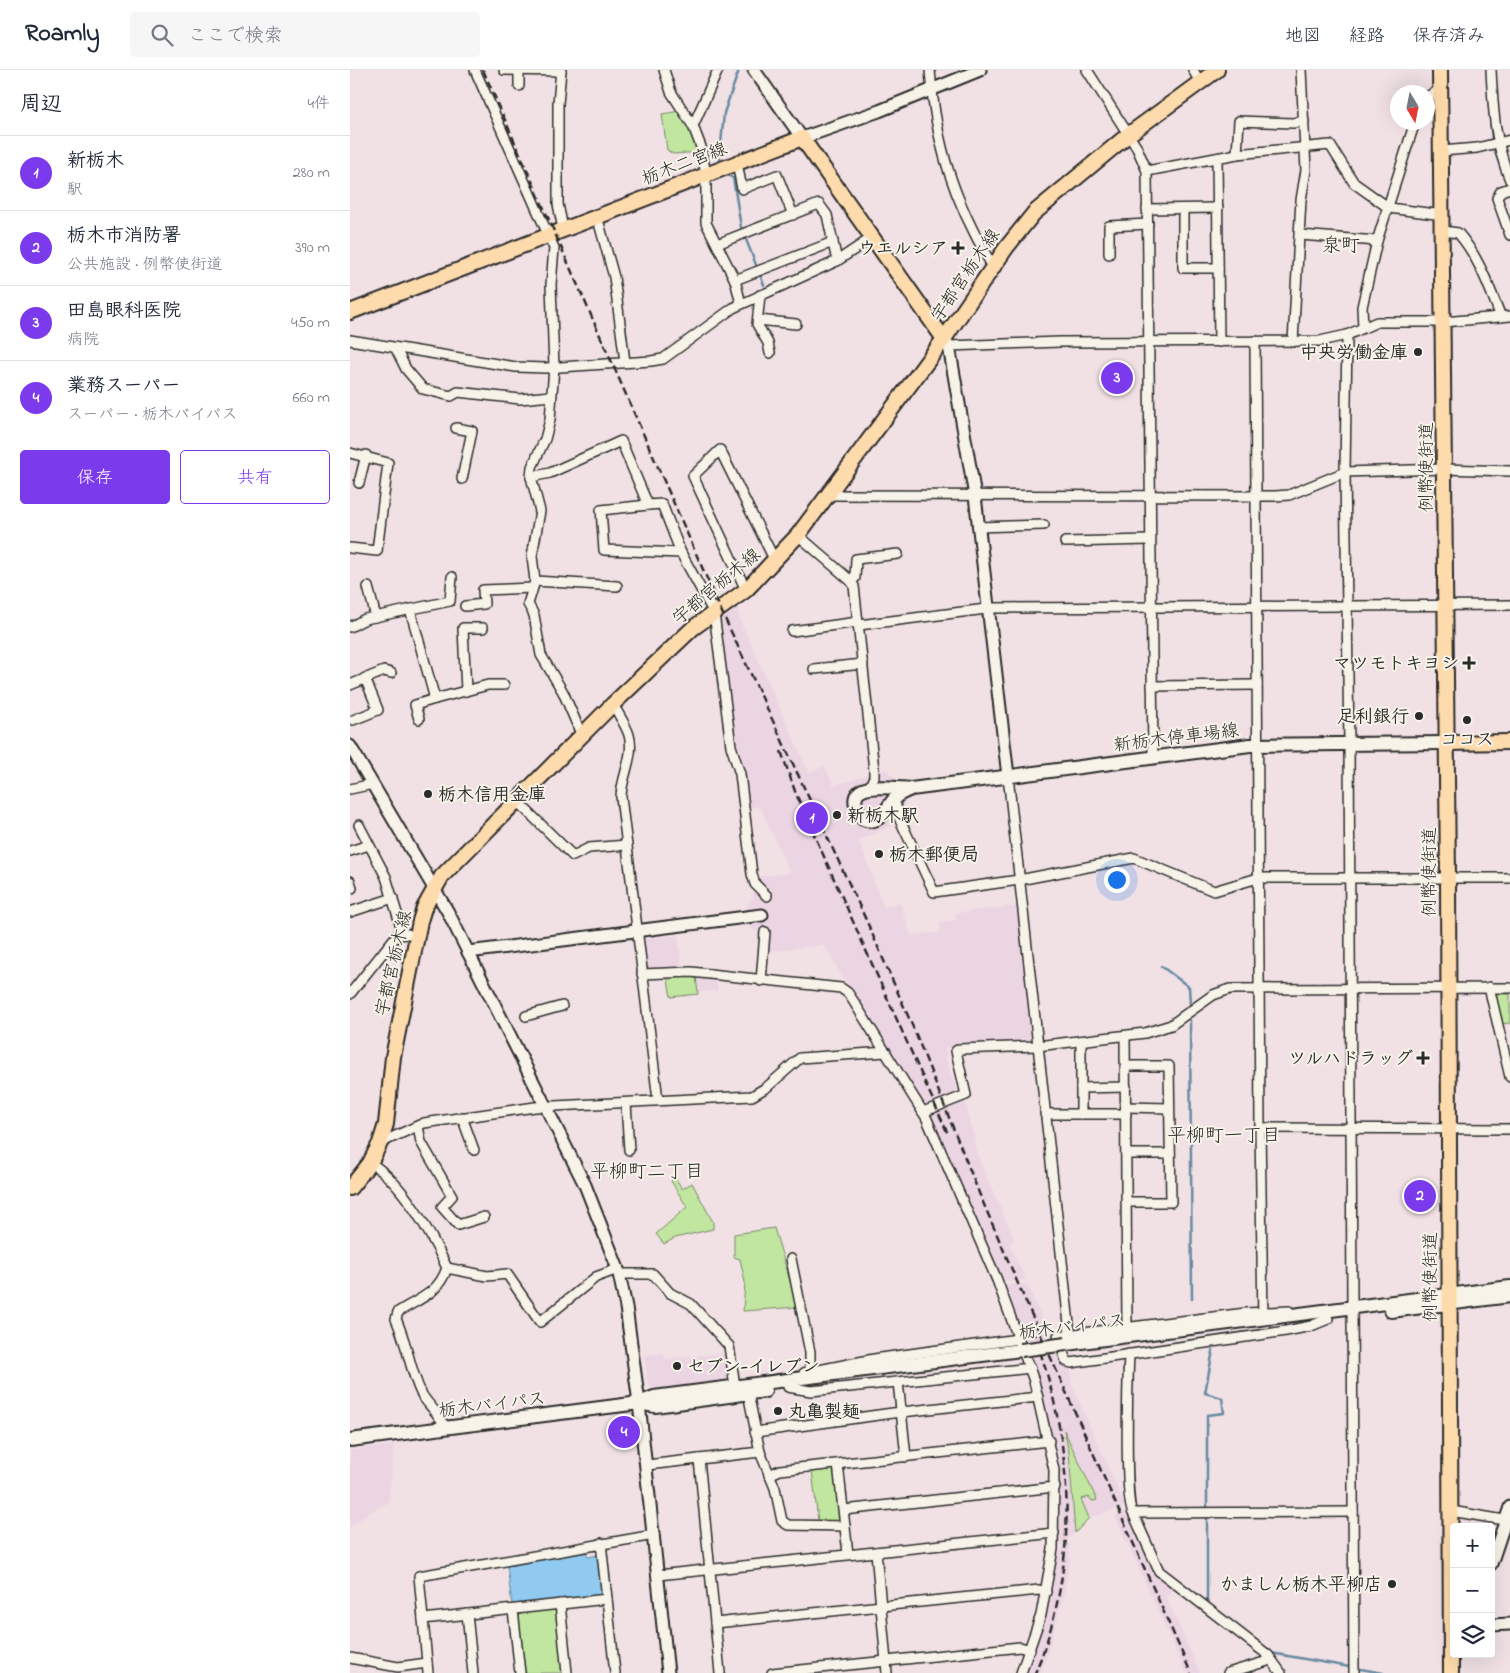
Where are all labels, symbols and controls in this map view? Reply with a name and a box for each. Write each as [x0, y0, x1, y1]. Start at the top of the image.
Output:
search box [130, 12, 480, 57]
text: Roamly [25, 17, 100, 52]
icon: search [148, 21, 176, 49]
text: ここで検索 [188, 23, 283, 50]
text: 地図 [1285, 24, 1321, 50]
text: 経路 [1349, 24, 1385, 50]
text: 保存済み [1413, 24, 1485, 50]
north arrow [1390, 85, 1435, 130]
text: 周辺 [20, 90, 62, 120]
text: 4件 [307, 92, 330, 116]
street label: 栃木二宮線 [638, 137, 731, 193]
text: 新栃木 [67, 148, 124, 175]
text: 1 [33, 161, 39, 185]
text: 280 m [293, 161, 330, 185]
text: 駅 [67, 178, 83, 202]
text: 栃木市消防署 [67, 223, 181, 250]
street label: 宇都宮栃木線 [926, 224, 1008, 328]
district label: 泉町 [1322, 233, 1360, 260]
text: 2 [32, 236, 40, 260]
text: 390 m [295, 236, 330, 260]
place label: ウエルシア [858, 237, 948, 263]
marker: ウエルシア [952, 242, 964, 254]
text: 公共施設 · 例幣使街道 [67, 253, 222, 277]
text: 田島眼科医院 [67, 298, 181, 325]
text: 3 [33, 311, 39, 335]
text: 450 m [291, 311, 330, 335]
text: 病院 [67, 328, 99, 352]
place label: 中央労働金庫 [1300, 341, 1408, 367]
marker: 中央労働金庫 [1412, 346, 1424, 358]
pin: 3 [1101, 359, 1133, 397]
text: 業務スーパー [67, 373, 180, 400]
text: 4 [33, 386, 39, 410]
text: 660 m [293, 386, 330, 410]
text: スーパー · 栃木バイパス [67, 403, 237, 427]
street label: 例幣使街道 [1415, 422, 1441, 512]
button: 保存 [20, 450, 170, 504]
button: 共有 [180, 450, 330, 504]
street label: 宇都宮栃木線 [668, 543, 767, 632]
place label: マツモトキヨシ [1333, 652, 1459, 678]
marker: マツモトキヨシ [1463, 657, 1475, 669]
place label: 足利銀行 [1337, 705, 1409, 731]
marker: 足利銀行 [1413, 710, 1425, 722]
marker: ココス [1461, 714, 1473, 726]
street label: 新栃木停車場線 [1112, 718, 1240, 760]
place label: ココス [1440, 728, 1494, 754]
place label: 栃木信用金庫 [438, 783, 546, 809]
marker: 栃木信用金庫 [422, 788, 434, 800]
pin: 1 [796, 799, 828, 837]
place label: 新栃木駅 [847, 804, 919, 830]
marker: 新栃木駅 [831, 809, 843, 821]
street label: 例幣使街道 [1418, 827, 1444, 917]
place label: 栃木郵便局 [889, 843, 979, 869]
marker: 栃木郵便局 [873, 848, 885, 860]
your location [1104, 867, 1130, 893]
street label: 宇都宮栃木線 [370, 908, 420, 1019]
place label: ツルハドラッグ [1288, 1047, 1413, 1073]
marker: ツルハドラッグ [1417, 1052, 1429, 1064]
district label: 平柳町一丁目 [1167, 1123, 1281, 1150]
district label: 平柳町二丁目 [590, 1159, 704, 1186]
pin: 2 [1404, 1177, 1436, 1215]
street label: 例幣使街道 [1419, 1232, 1445, 1322]
street label: 栃木バイパス [1017, 1309, 1127, 1347]
place label: セブン-イレブン [687, 1355, 820, 1381]
marker: セブン-イレブン [671, 1360, 683, 1372]
street label: 栃木バイパス [437, 1387, 547, 1425]
place label: 丸亀製麺 [788, 1400, 860, 1426]
marker: 丸亀製麺 [772, 1405, 784, 1417]
pin: 4 [608, 1413, 640, 1451]
map controls [1450, 1523, 1495, 1658]
button: + [1450, 1523, 1495, 1568]
button: − [1450, 1568, 1495, 1613]
place label: かましん栃木平柳店 [1220, 1573, 1382, 1599]
marker: かましん栃木平柳店 [1386, 1578, 1398, 1590]
button: layers [1450, 1613, 1495, 1658]

